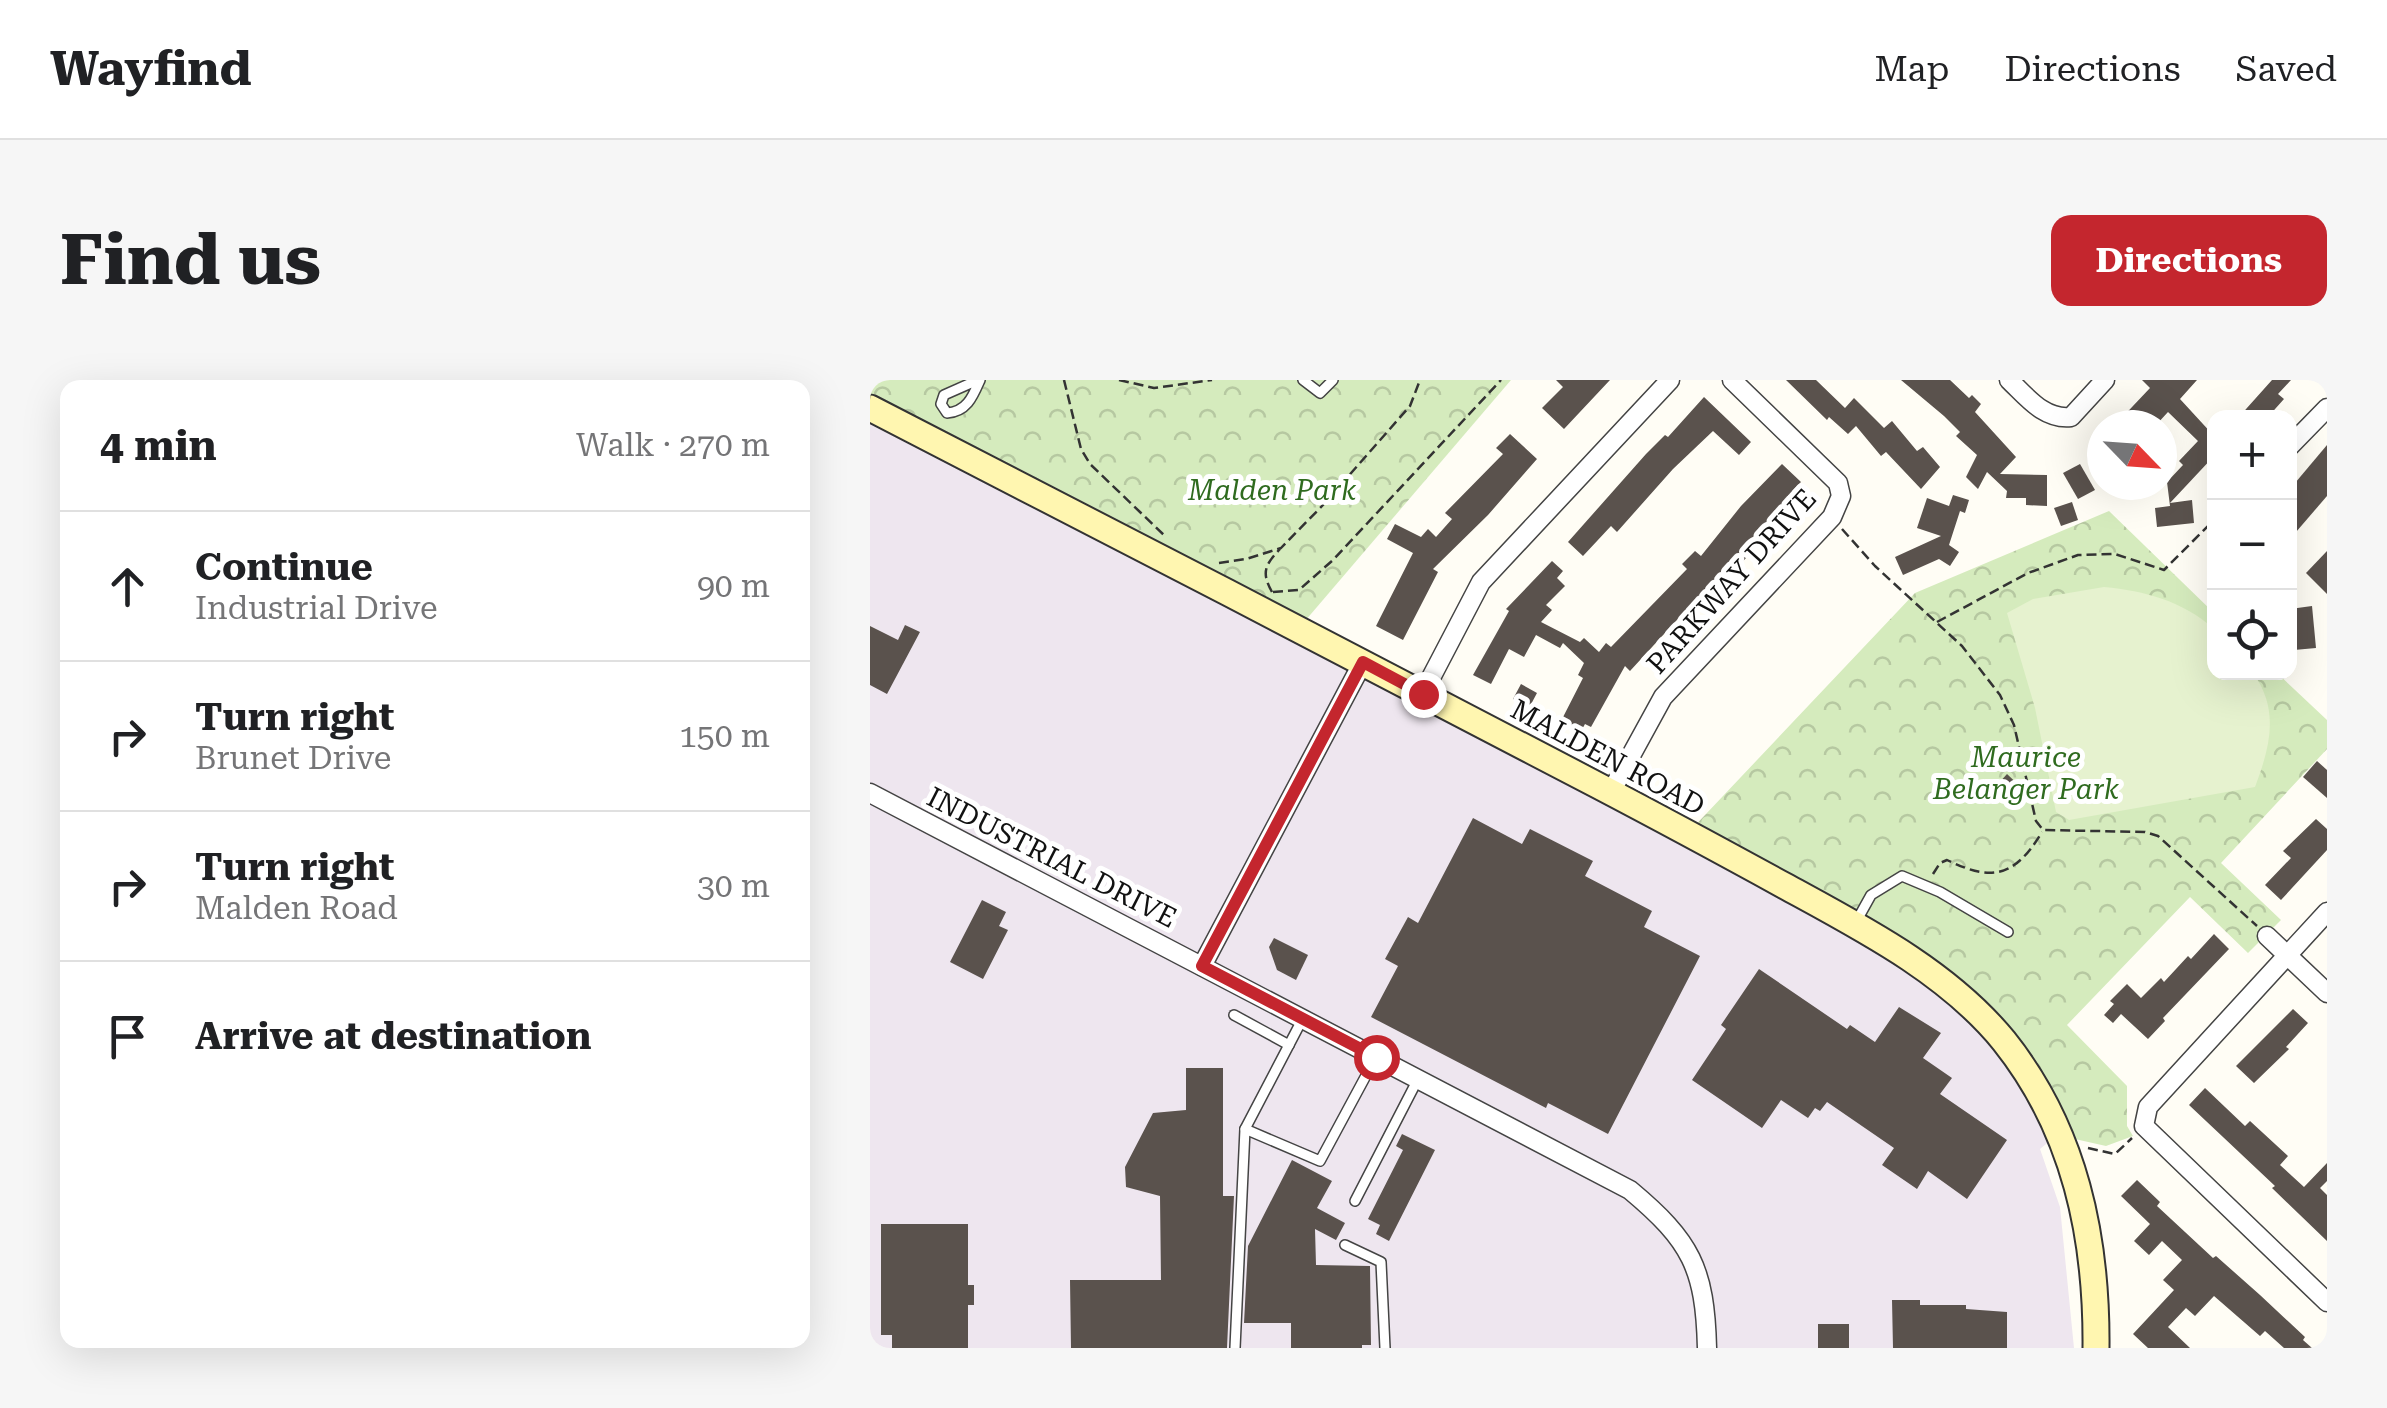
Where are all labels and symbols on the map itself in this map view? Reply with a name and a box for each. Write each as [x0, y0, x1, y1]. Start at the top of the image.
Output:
north arrow [2087, 410, 2177, 500]
park label: Malden Park [1187, 474, 1357, 507]
street label: PARKWAY DRIVE [1640, 482, 1823, 680]
route end [1401, 672, 1447, 718]
street label: MALDEN ROAD [1505, 692, 1710, 822]
park label: Maurice Belanger Park [1932, 741, 2120, 806]
street label: INDUSTRIAL DRIVE [922, 780, 1182, 935]
route start [1354, 1035, 1400, 1081]

